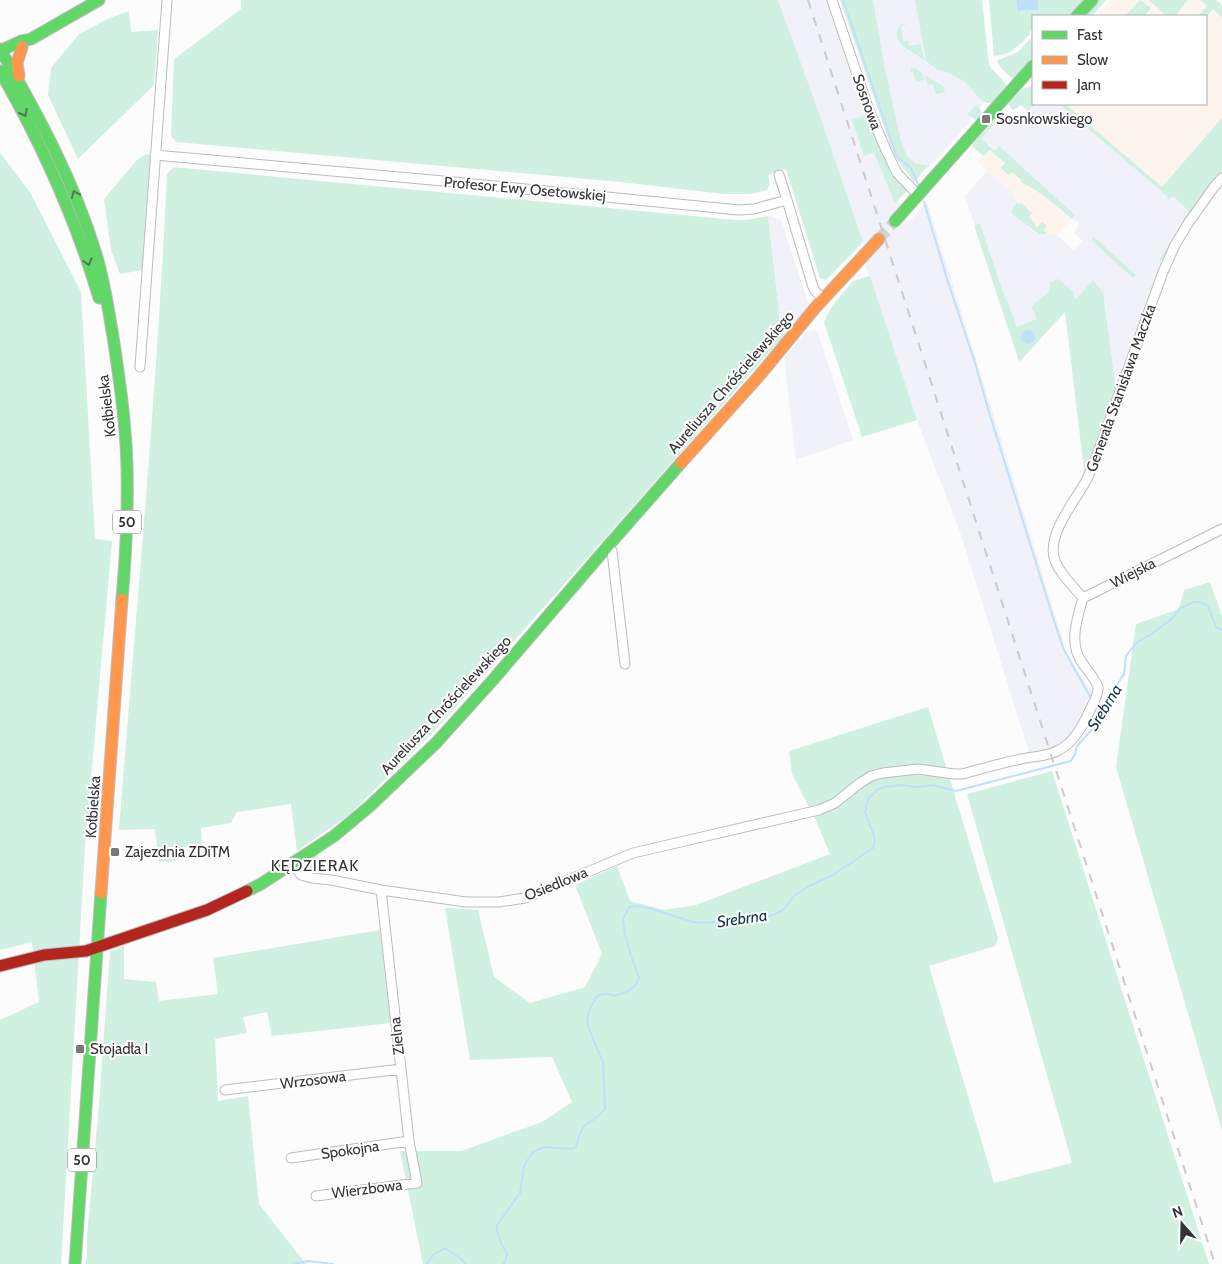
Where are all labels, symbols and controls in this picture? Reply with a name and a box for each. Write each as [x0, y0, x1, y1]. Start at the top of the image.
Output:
legend [1032, 15, 1207, 105]
text: Fast [1077, 26, 1102, 44]
text: Slow [1077, 51, 1108, 69]
street label: Sosnowa [849, 72, 886, 133]
text: Jam [1076, 76, 1101, 94]
one-way arrow [18, 108, 28, 117]
place label: Sosnkowskiego [996, 110, 1093, 128]
marker: Sosnkowskiego [980, 113, 992, 125]
street label: Profesor Ewy Osetowskiej [443, 173, 607, 205]
one-way arrow [71, 190, 81, 199]
one-way arrow [82, 258, 92, 266]
street label: Generała Stanisława Maczka [1082, 301, 1160, 474]
street label: Aureliusza Chróścielewskiego [664, 307, 798, 457]
street label: Kołbielska [94, 373, 120, 438]
road number: 50 [113, 511, 141, 534]
street label: Wiejska [1107, 554, 1159, 592]
street label: Aureliusza Chróścielewskiego [377, 632, 515, 778]
water label: Srebrna [1083, 681, 1126, 734]
street label: Kołbielska [82, 774, 104, 839]
place label: Zajezdnia ZDiTM [125, 843, 230, 861]
marker: Zajezdnia ZDiTM [109, 846, 121, 858]
district label: KĘDZIERAK [271, 856, 359, 875]
street label: Osiedlowa [522, 863, 591, 905]
water label: Srebrna [716, 906, 769, 931]
street label: Zielna [386, 1015, 408, 1056]
place label: Stojadła I [90, 1040, 148, 1058]
marker: Stojadła I [74, 1043, 86, 1055]
street label: Wrzosowa [279, 1067, 348, 1093]
street label: Spokojna [320, 1137, 381, 1163]
road number: 50 [68, 1148, 96, 1172]
street label: Wierzbowa [331, 1176, 404, 1202]
north arrow [1157, 1199, 1207, 1249]
text: N [1170, 1202, 1185, 1222]

